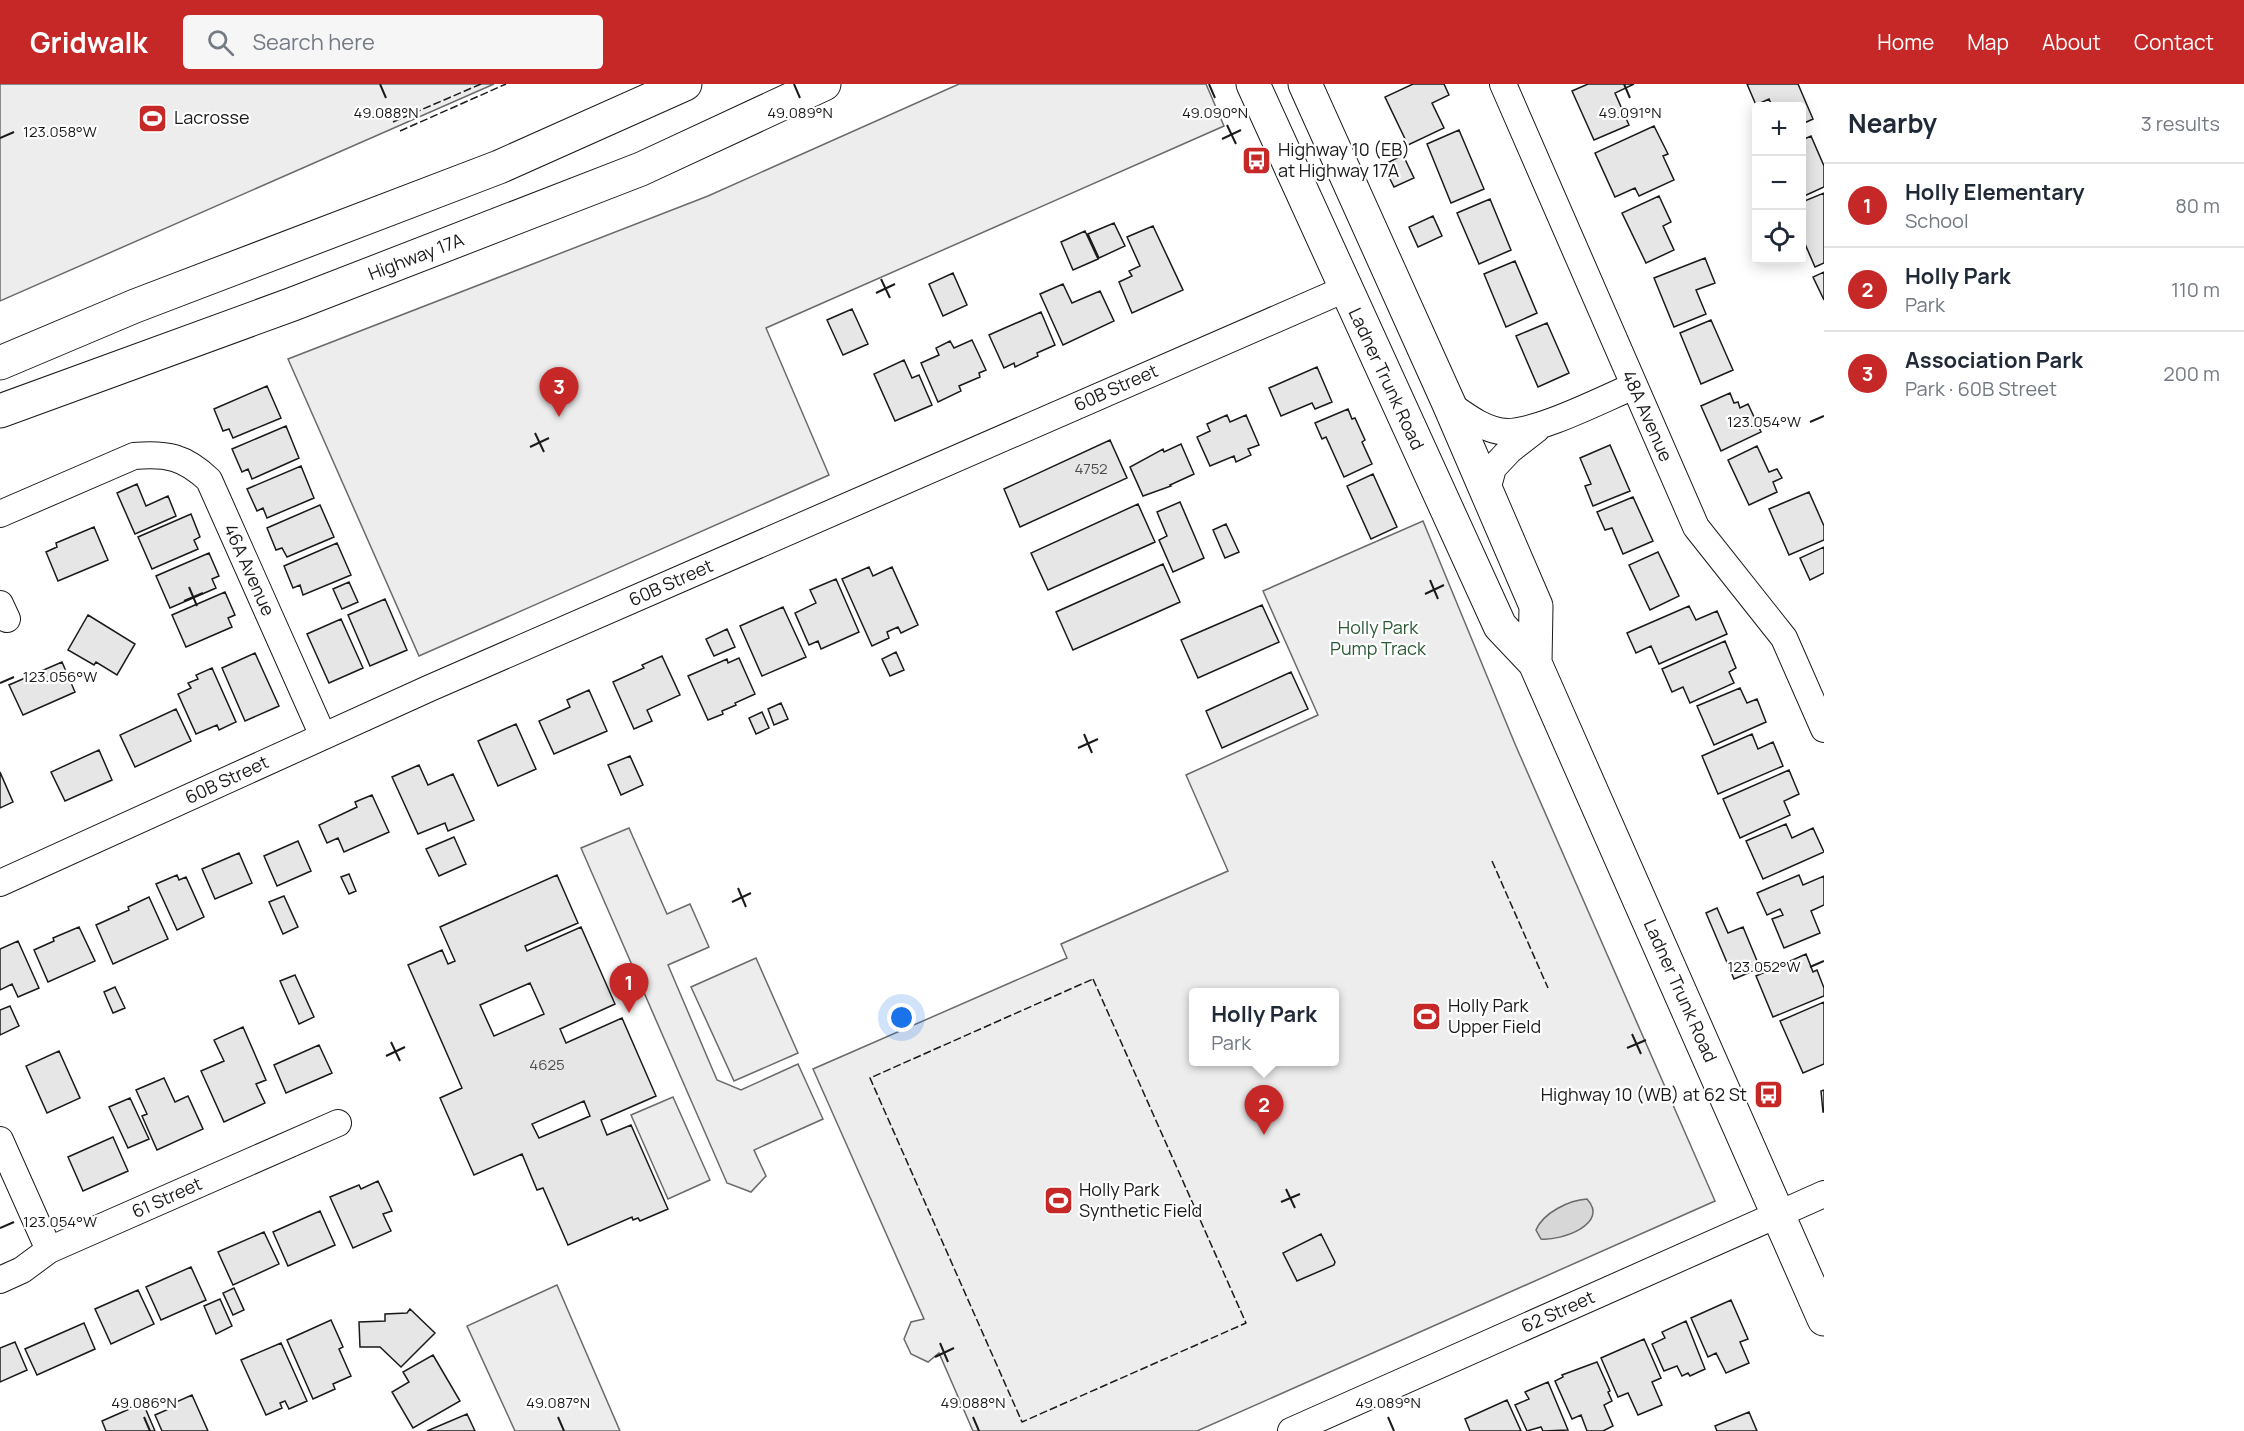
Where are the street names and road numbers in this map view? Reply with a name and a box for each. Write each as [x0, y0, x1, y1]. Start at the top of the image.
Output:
street label: Highway 17A [364, 227, 467, 285]
street label: Ladner Trunk Road [1343, 304, 1430, 453]
street label: 60B Street [1070, 358, 1161, 416]
street label: 48A Avenue [1617, 366, 1679, 465]
street label: 46A Avenue [219, 520, 281, 619]
street label: 60B Street [625, 553, 716, 611]
street label: 60B Street [181, 749, 272, 809]
street label: Ladner Trunk Road [1639, 915, 1723, 1066]
street label: 61 Street [128, 1171, 205, 1223]
street label: 62 Street [1517, 1284, 1598, 1338]

